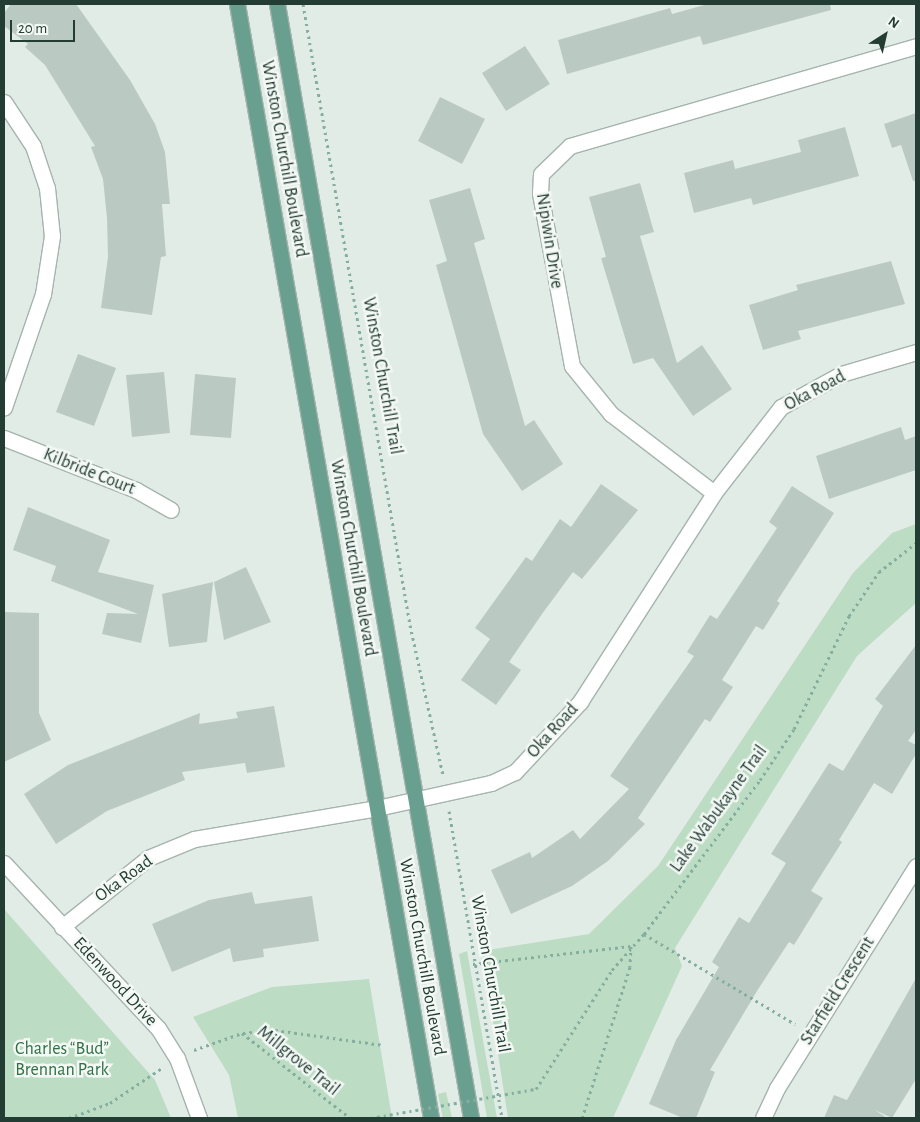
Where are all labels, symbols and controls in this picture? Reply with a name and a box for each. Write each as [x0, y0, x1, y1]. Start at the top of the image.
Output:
scale bar [12, 10, 78, 42]
north arrow [860, 10, 910, 60]
text: N [886, 14, 902, 31]
text: 20 m [18, 21, 47, 36]
street label: Winston Churchill Boulevard [256, 59, 312, 259]
street label: Nipiwin Drive [531, 192, 567, 290]
street label: Winston Churchill Trail [358, 296, 406, 456]
street label: Oka Road [781, 366, 849, 416]
street label: Kilbride Court [40, 444, 138, 500]
street label: Winston Churchill Boulevard [325, 458, 381, 658]
street label: Oka Road [523, 699, 583, 763]
street label: Lake Wabukayne Trail [666, 741, 772, 877]
street label: Oka Road [91, 851, 157, 907]
street label: Winston Churchill Boulevard [394, 857, 450, 1057]
street label: Winston Churchill Trail [466, 894, 514, 1054]
street label: Edenwood Drive [68, 933, 162, 1031]
street label: Starfield Crescent [796, 933, 880, 1049]
street label: Millgrove Trail [252, 1021, 344, 1101]
park label: Charles “Bud” Brennan Park [15, 1039, 109, 1082]

